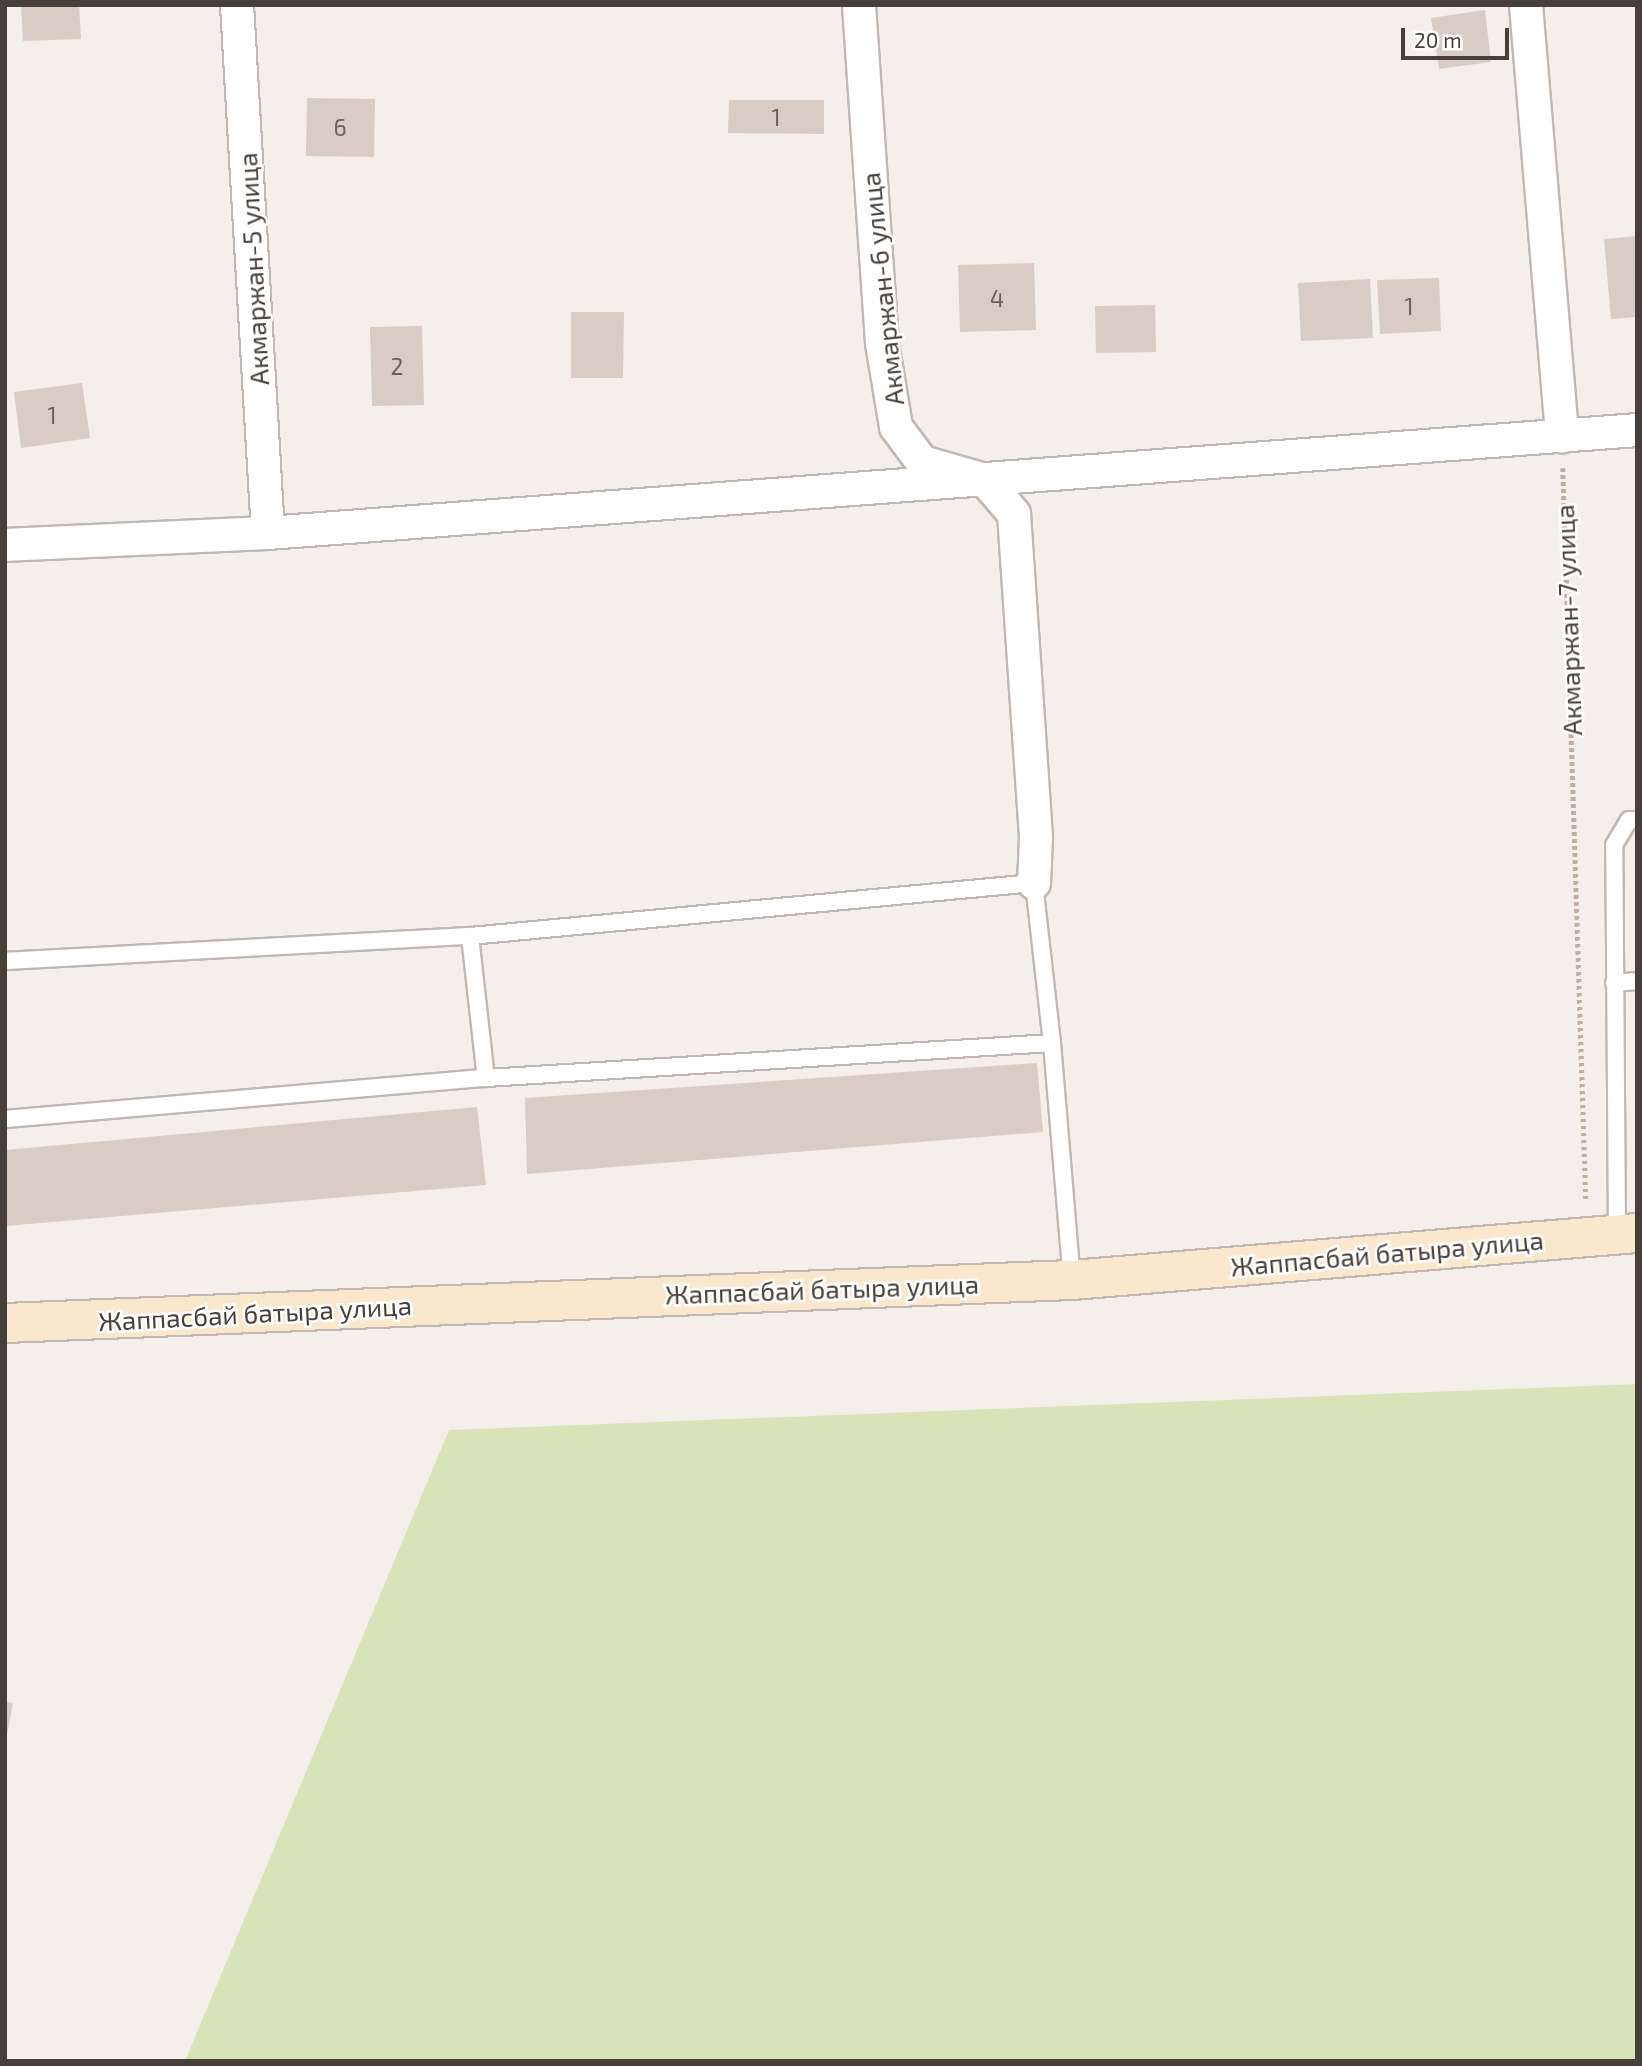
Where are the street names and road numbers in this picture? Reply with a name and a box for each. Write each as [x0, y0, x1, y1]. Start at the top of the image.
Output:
street label: Акмаржан-5 улица [231, 152, 275, 386]
street label: Акмаржан-6 улица [854, 171, 910, 407]
street label: Акмаржан-7 улица [1548, 504, 1588, 736]
street label: Жаппасбай батыра улица [1229, 1224, 1545, 1282]
street label: Жаппасбай батыра улица [665, 1268, 979, 1310]
street label: Жаппасбай батыра улица [97, 1289, 413, 1337]

